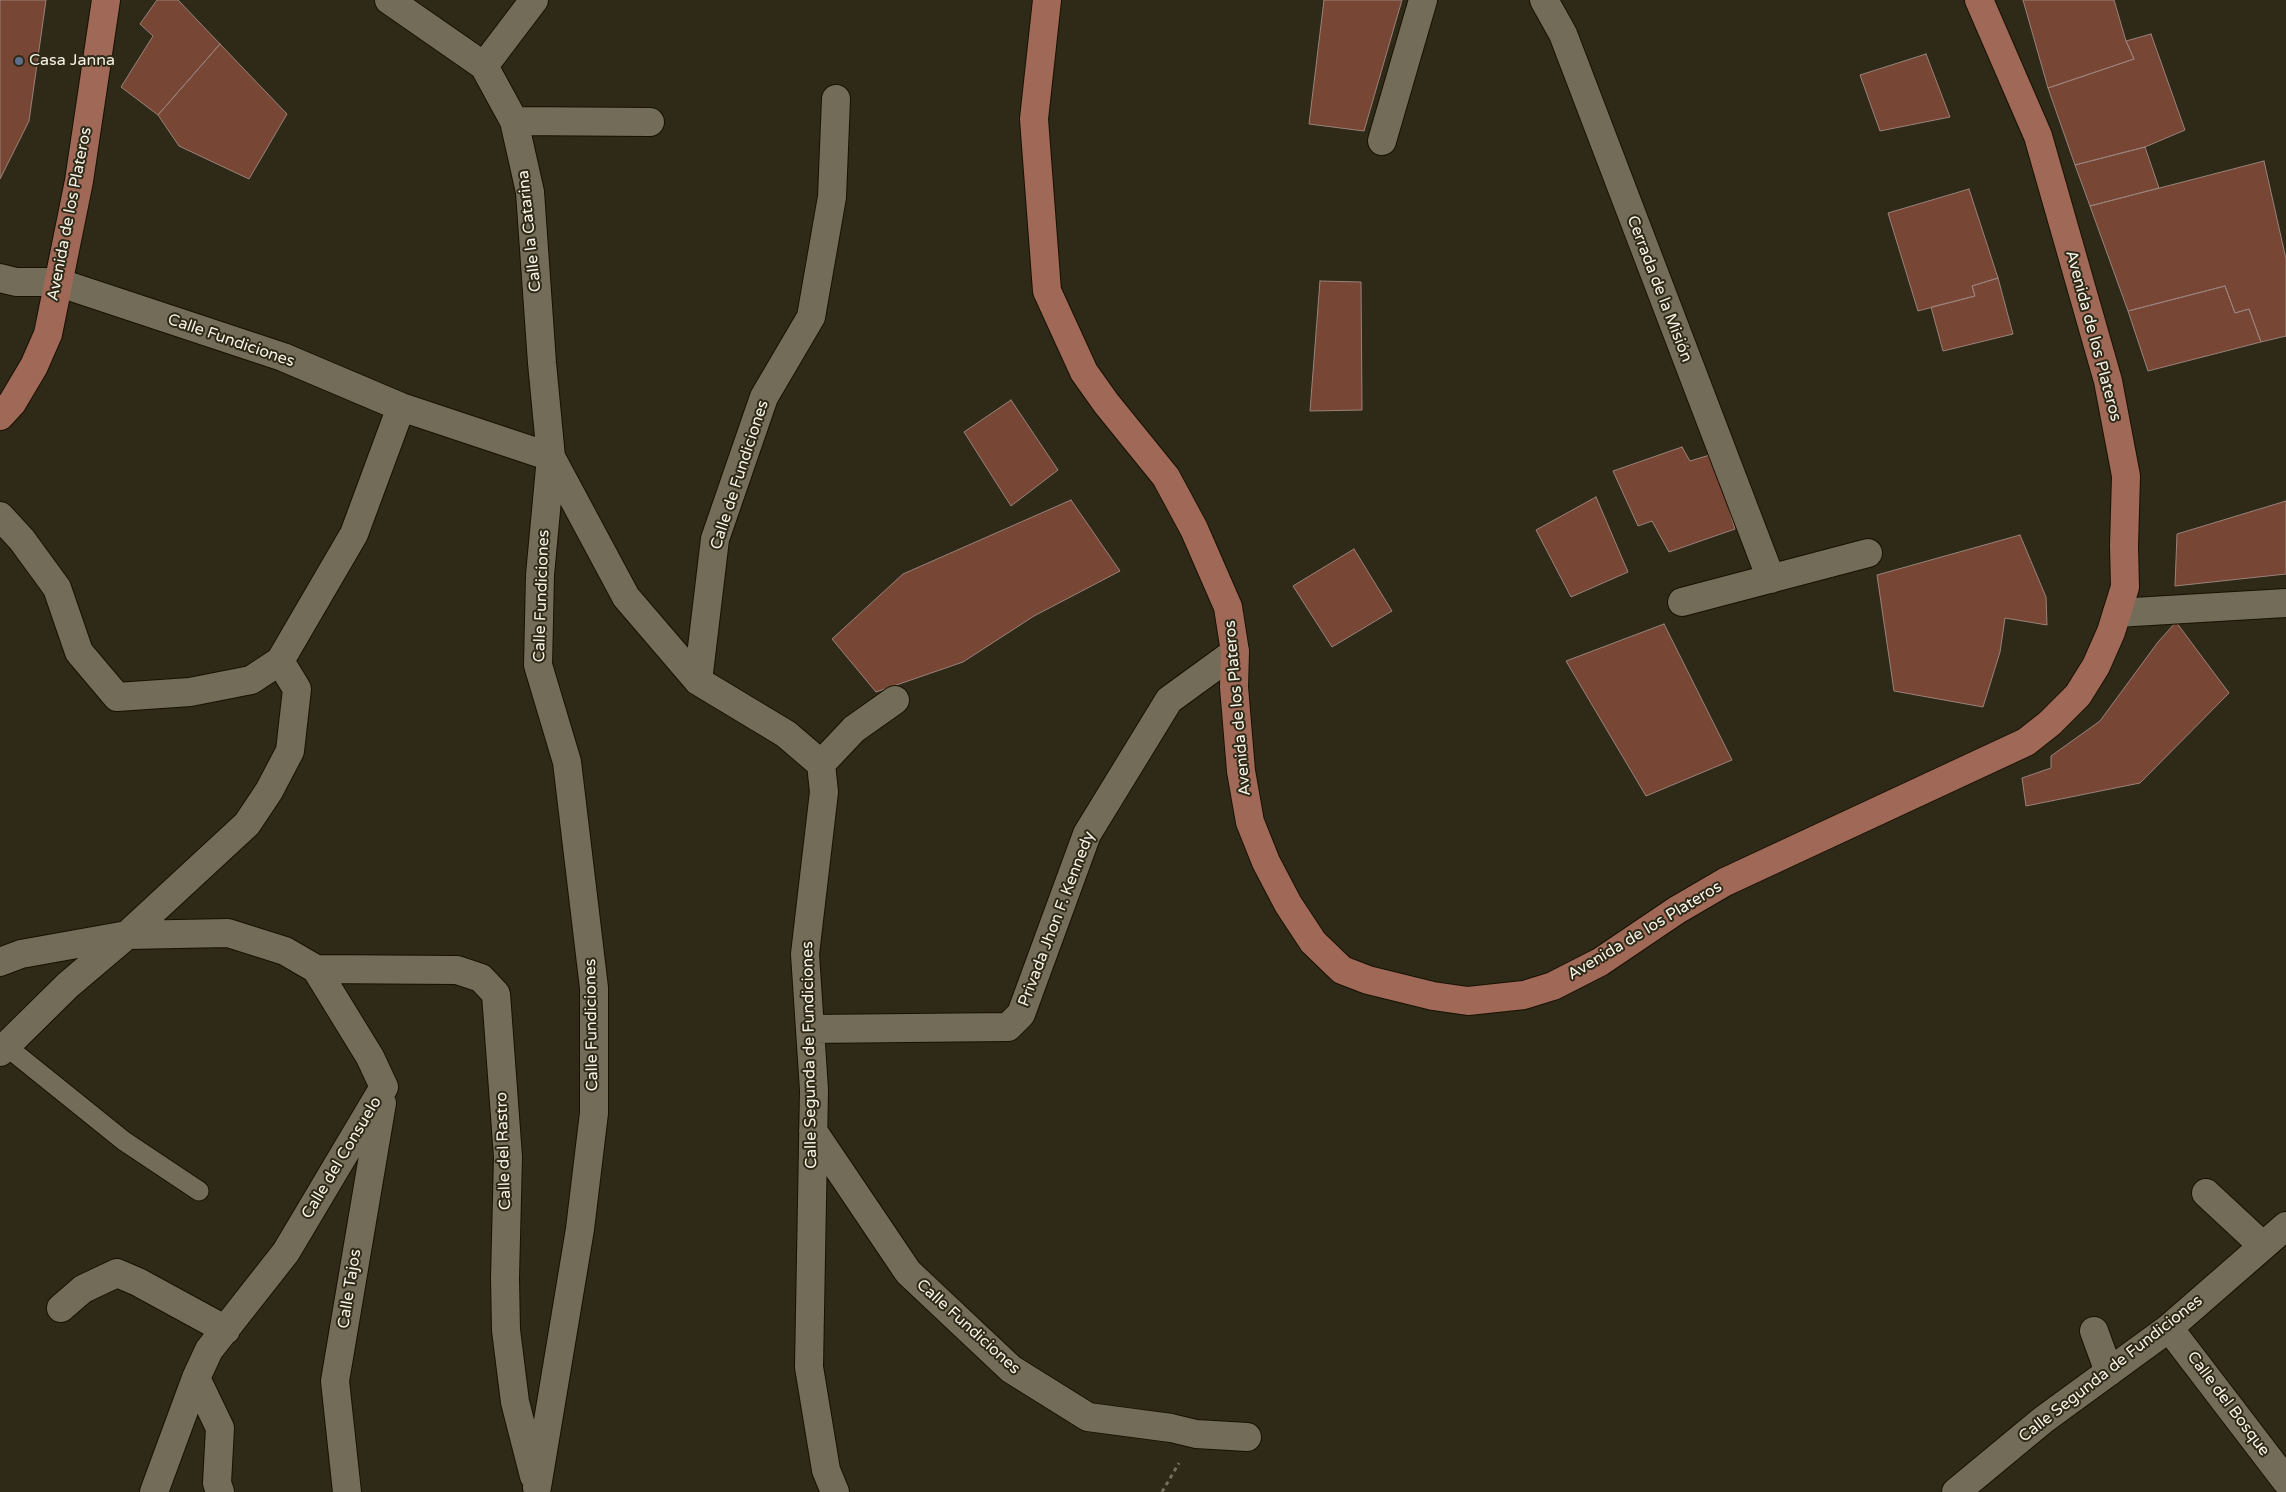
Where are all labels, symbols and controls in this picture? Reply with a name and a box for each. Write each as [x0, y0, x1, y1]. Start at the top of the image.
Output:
place label: Casa Janna [29, 51, 115, 71]
marker: Casa Janna [13, 55, 25, 67]
street label: Avenida de los Plateros [44, 126, 96, 302]
street label: Calle la Catarina [514, 169, 546, 293]
street label: Cerrada de la Misión [1622, 213, 1696, 365]
street label: Avenida de los Plateros [2061, 248, 2125, 424]
street label: Calle Fundiciones [165, 310, 297, 372]
street label: Calle de Fundiciones [707, 398, 773, 552]
street label: Calle Fundiciones [530, 529, 554, 663]
street label: Avenida de los Plateros [1221, 619, 1255, 797]
street label: Privada Jhon F. Kennedy [1015, 829, 1099, 1009]
street label: Avenida de los Plateros [1564, 877, 1726, 985]
street label: Calle Segunda de Fundiciones [798, 941, 822, 1169]
street label: Calle Fundiciones [581, 958, 603, 1092]
street label: Calle del Rastro [492, 1092, 516, 1210]
street label: Calle del Consuelo [298, 1093, 386, 1223]
street label: Calle Tajos [334, 1248, 366, 1330]
street label: Calle Fundiciones [912, 1275, 1024, 1379]
street label: Calle Segunda de Fundiciones [2015, 1291, 2207, 1447]
street label: Calle del Bosque [2182, 1348, 2274, 1460]

